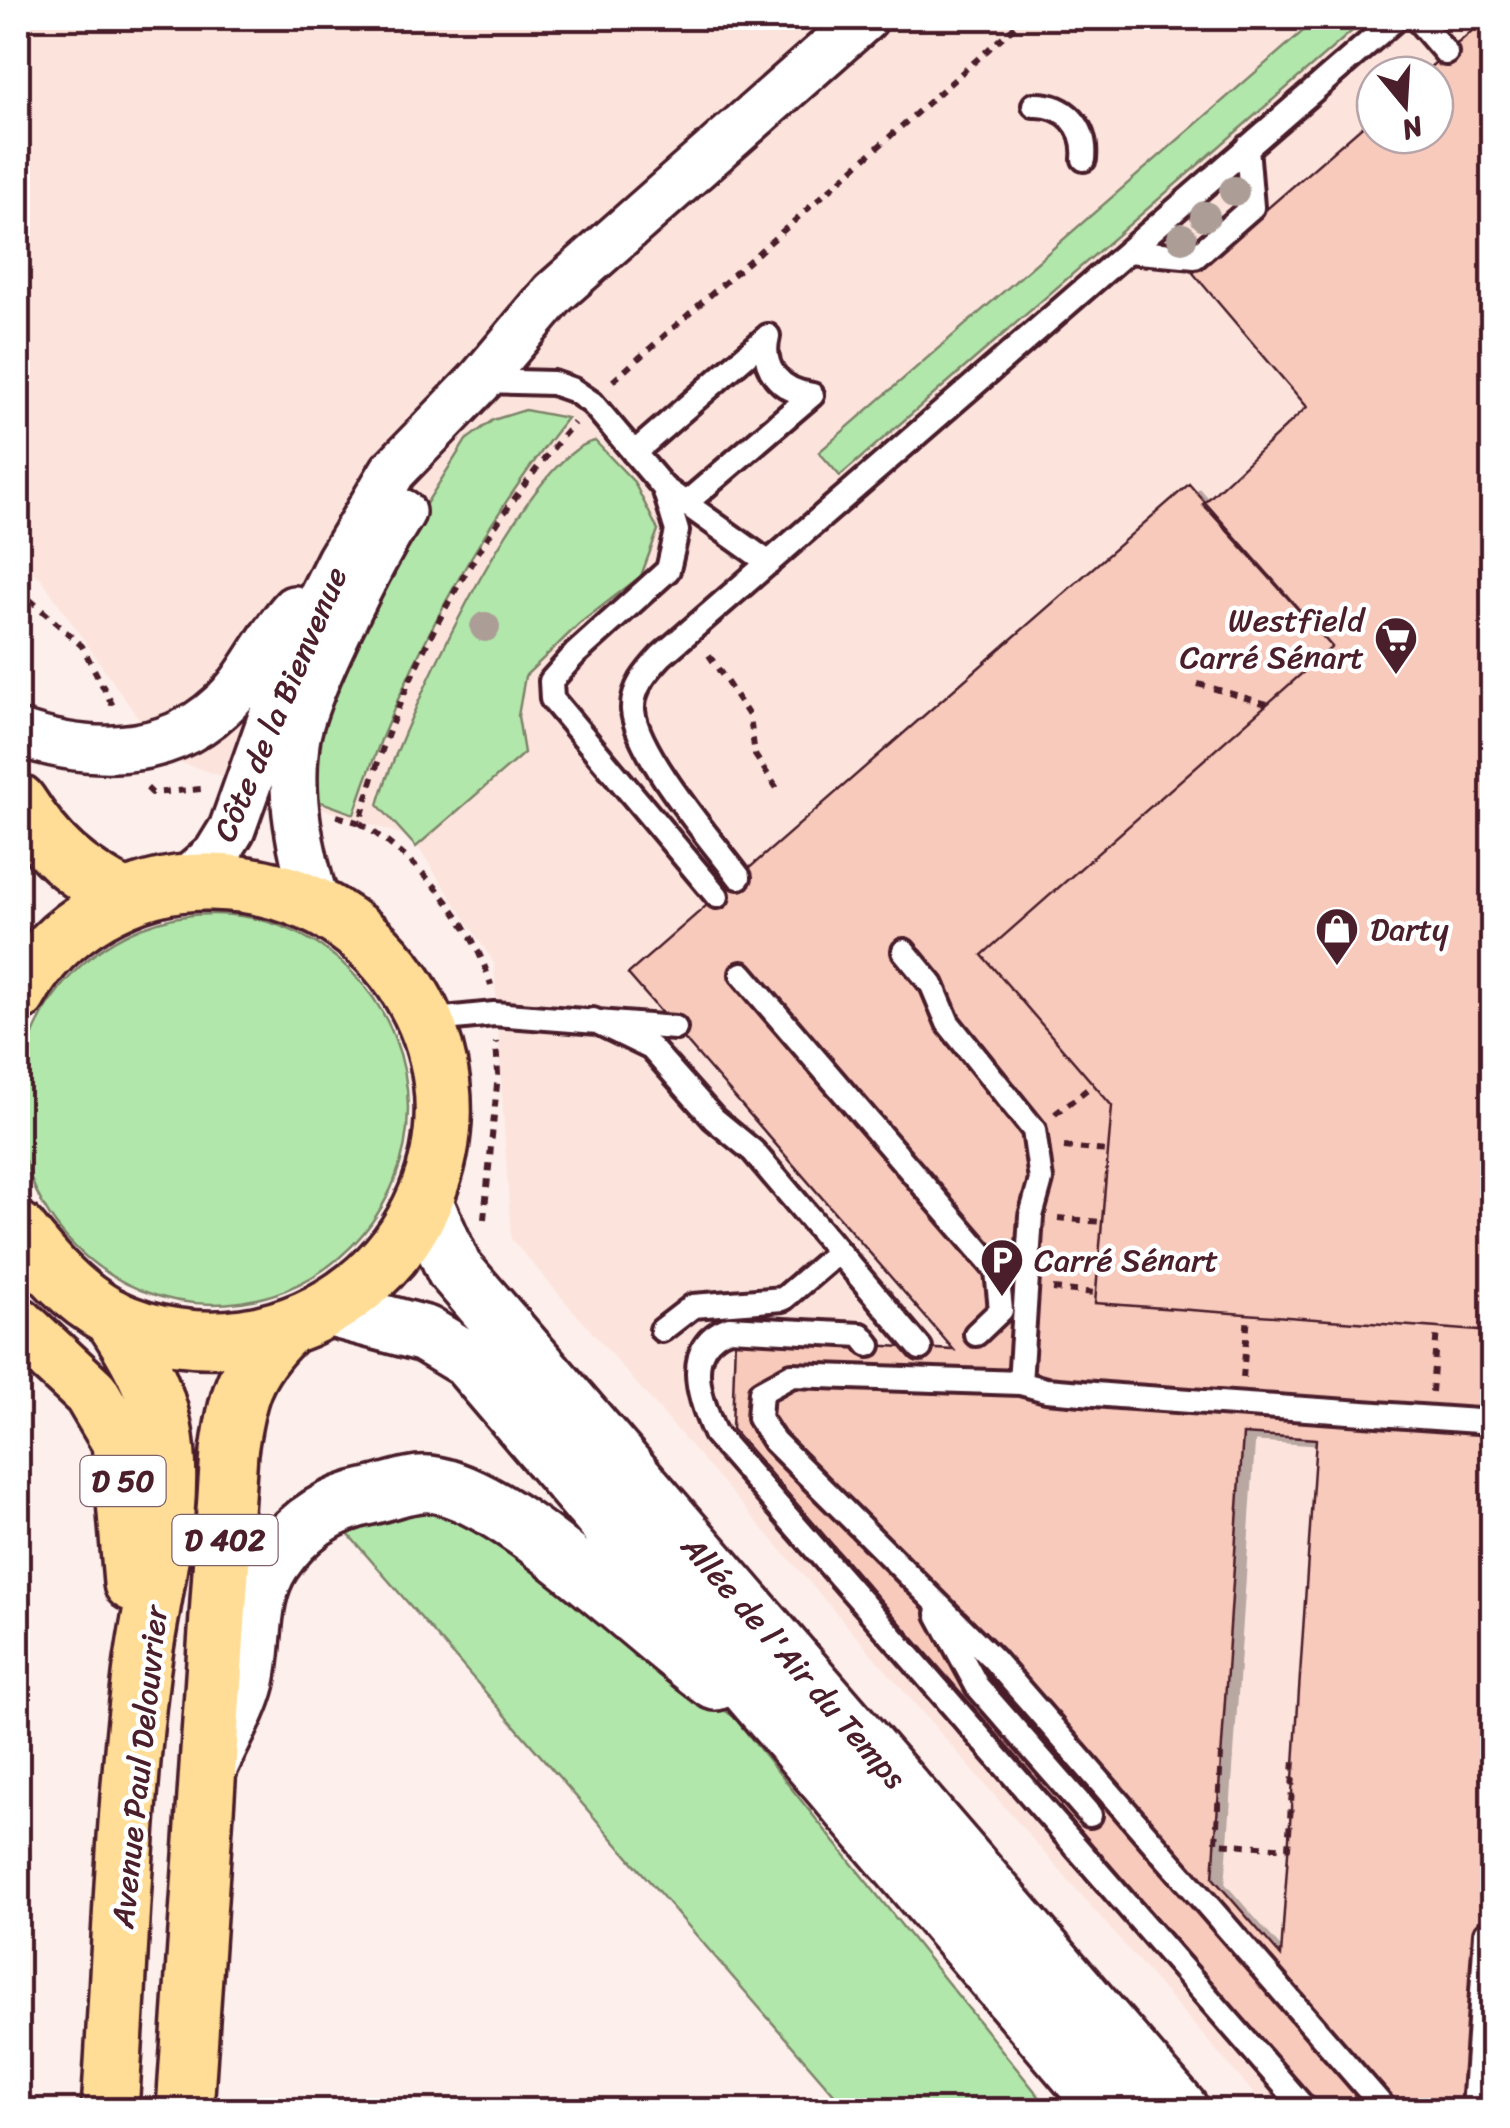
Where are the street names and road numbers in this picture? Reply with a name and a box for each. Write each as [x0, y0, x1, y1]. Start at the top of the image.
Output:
street label: Côte de la Bienvenue [197, 558, 364, 851]
road number: D 50 [80, 1456, 166, 1506]
road number: D 402 [172, 1515, 278, 1565]
street label: Allée de l'Air du Temps [666, 1521, 921, 1803]
street label: Avenue Paul Delouvrier [94, 1601, 185, 1932]

